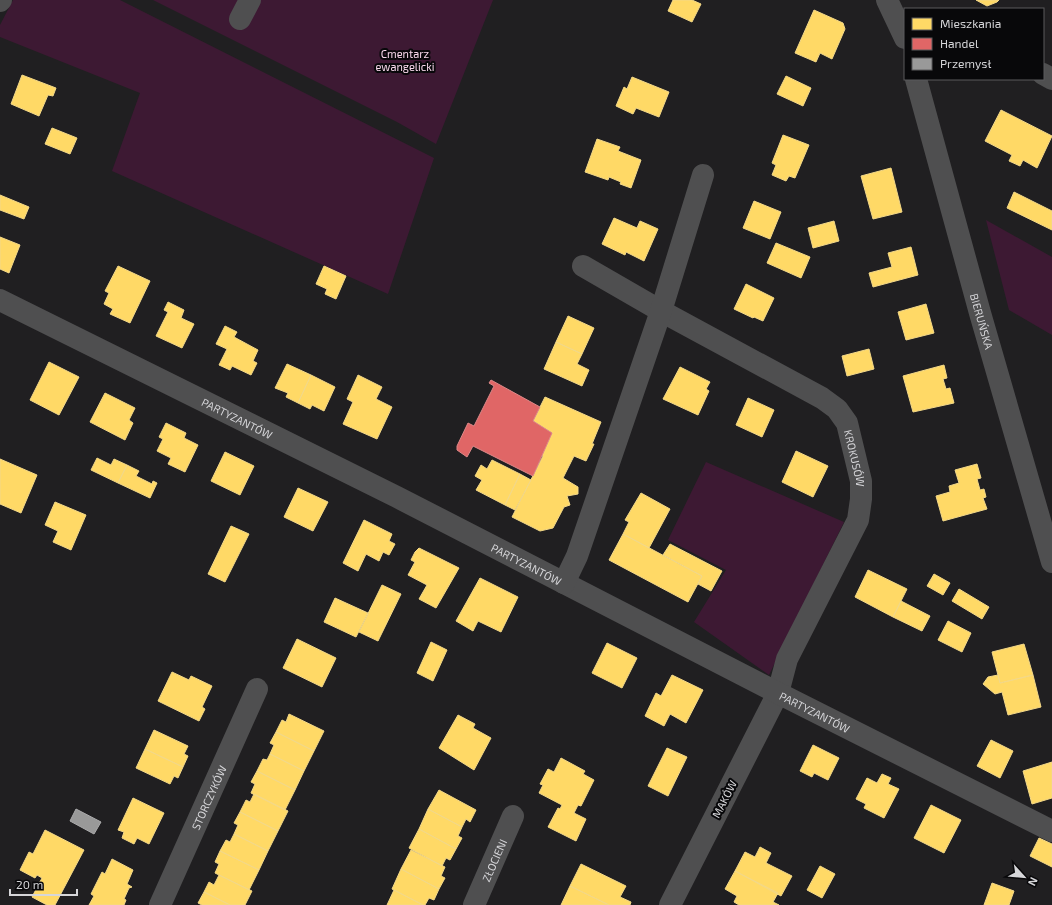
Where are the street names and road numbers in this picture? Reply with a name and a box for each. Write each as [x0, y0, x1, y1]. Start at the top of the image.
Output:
street label: BIERUŃSKA [968, 292, 997, 351]
street label: PARTYZANTÓW [200, 395, 275, 441]
street label: KROKUSÓW [842, 428, 868, 487]
street label: PARTYZANTÓW [489, 540, 564, 587]
street label: PARTYZANTÓW [778, 688, 853, 735]
street label: STORCZYKÓW [188, 763, 229, 832]
street label: MAKÓW [709, 777, 739, 820]
street label: ZŁOCIENI [479, 837, 509, 883]

